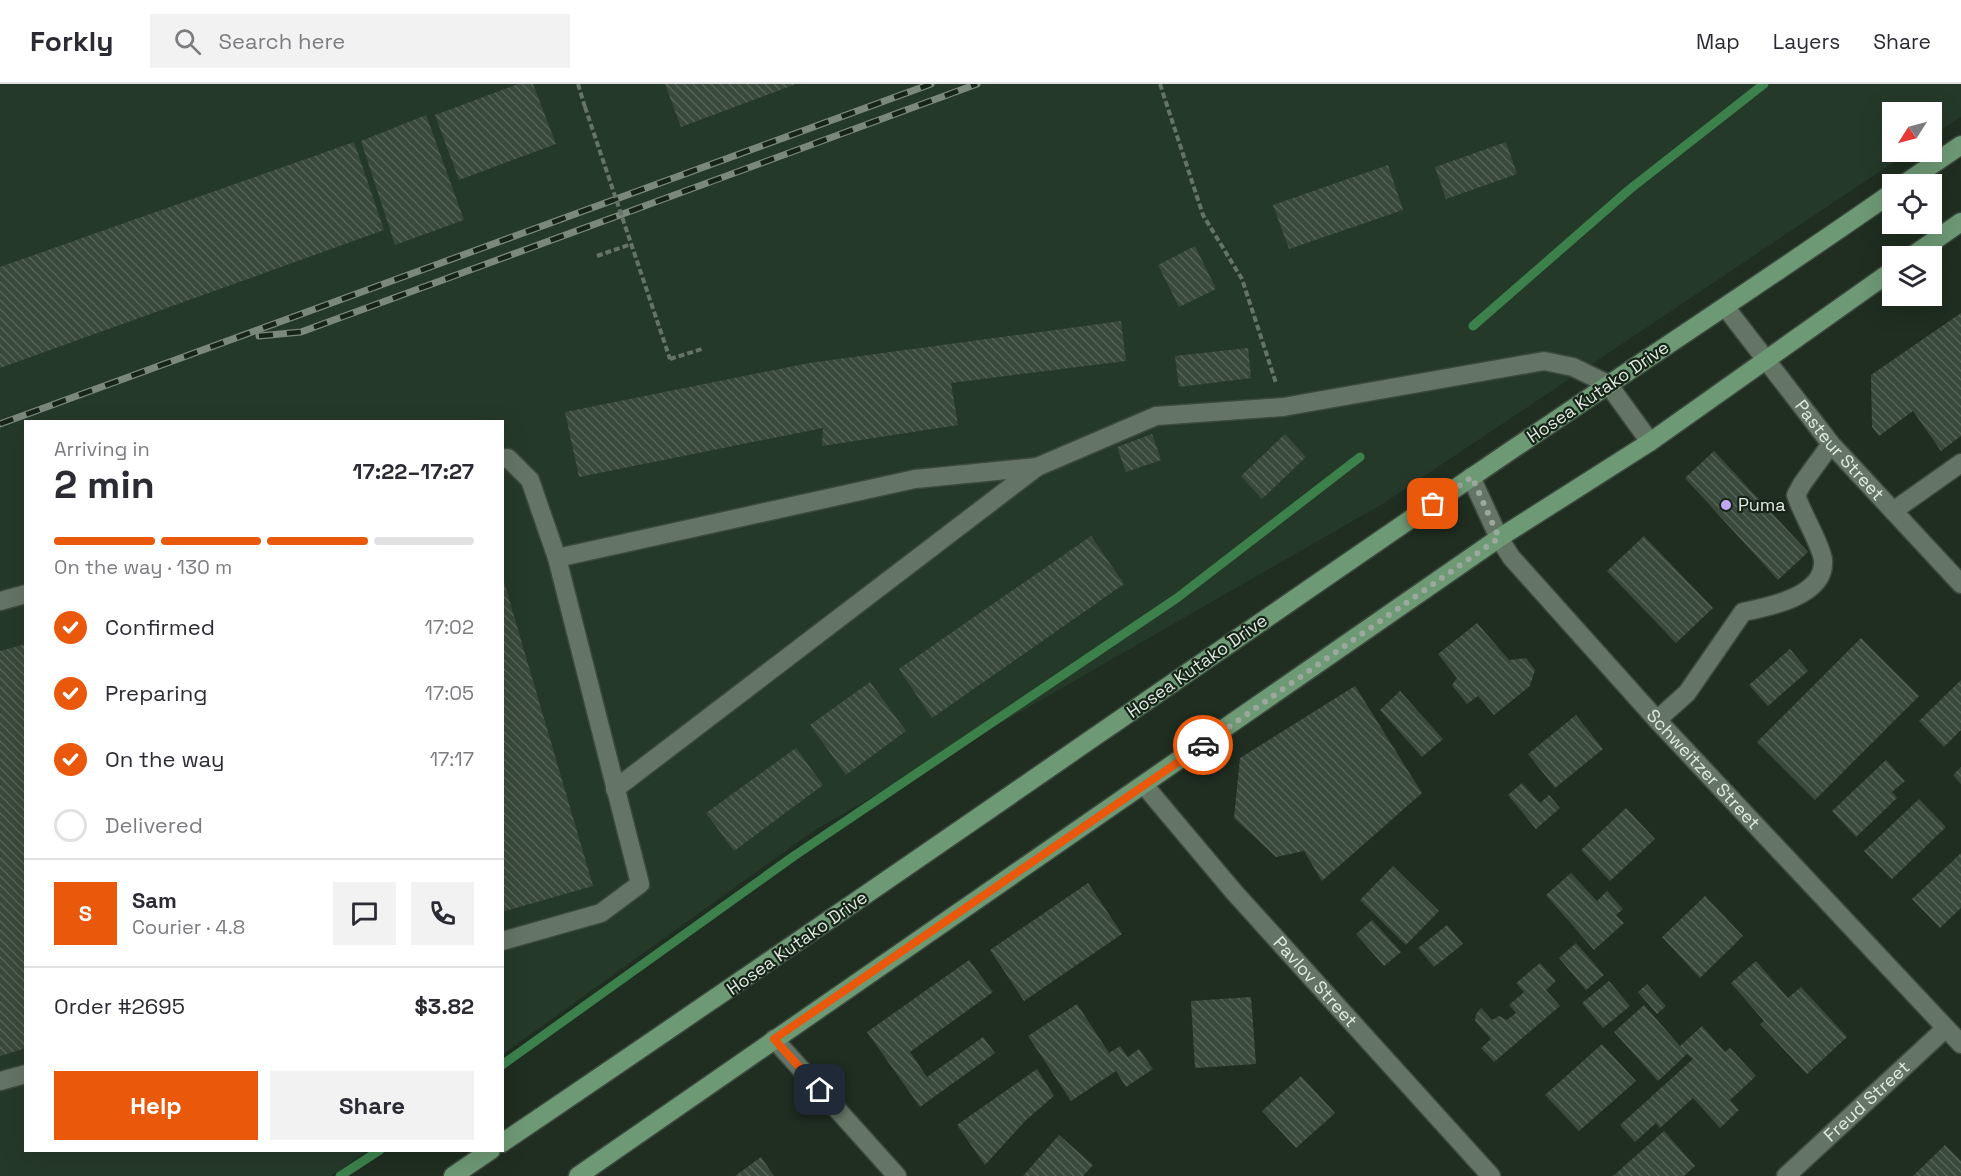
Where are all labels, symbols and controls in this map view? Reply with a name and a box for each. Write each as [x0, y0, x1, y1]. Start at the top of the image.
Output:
search box [150, 14, 570, 68]
text: Forkly [30, 23, 114, 59]
icon: search [171, 25, 204, 58]
text: Search here [219, 27, 345, 55]
text: Map [1696, 28, 1740, 55]
text: Layers [1773, 28, 1840, 55]
text: Share [1873, 28, 1931, 55]
north arrow [1882, 102, 1942, 162]
map controls [1882, 102, 1942, 306]
button: locate [1882, 174, 1942, 234]
button: layers [1882, 246, 1942, 306]
street label: Hosea Kutako Drive [1522, 335, 1673, 448]
street label: Pasteur Street [1790, 395, 1890, 505]
text: Arriving in [54, 436, 150, 462]
text: 17:22–17:27 [353, 457, 474, 485]
text: 2 min [54, 460, 155, 509]
pin [1407, 478, 1458, 529]
icon: bag [1416, 487, 1449, 520]
place label: Puma [1738, 493, 1786, 516]
marker: Puma [1719, 498, 1733, 512]
text: On the way · 130 m [54, 554, 232, 580]
street label: Hosea Kutako Drive [1122, 608, 1272, 723]
icon: check [54, 611, 87, 644]
text: Confirmed [105, 613, 215, 641]
text: 17:02 [424, 614, 474, 640]
icon: check [54, 677, 87, 710]
text: Preparing [105, 679, 207, 707]
text: 17:05 [425, 680, 474, 706]
street label: Schweitzer Street [1642, 704, 1766, 834]
courier [1173, 715, 1233, 775]
icon: car [1187, 729, 1220, 762]
icon: check [54, 743, 87, 776]
text: On the way [105, 745, 224, 773]
text: 17:17 [430, 746, 474, 772]
text: Delivered [105, 811, 203, 839]
button: chat [333, 882, 396, 945]
button: phone [411, 882, 474, 945]
street label: Hosea Kutako Drive [722, 885, 872, 1000]
text: Sam [132, 886, 177, 914]
text: S [79, 899, 92, 927]
text: Courier · 4.8 [132, 914, 245, 940]
street label: Pavlov Street [1269, 931, 1363, 1032]
text: Order #2695 [54, 992, 185, 1020]
text: $3.82 [414, 992, 474, 1020]
street label: Freud Street [1819, 1055, 1914, 1146]
pin [794, 1064, 845, 1115]
button: Help [54, 1071, 258, 1140]
button: Share [270, 1071, 474, 1140]
icon: home [803, 1073, 836, 1106]

